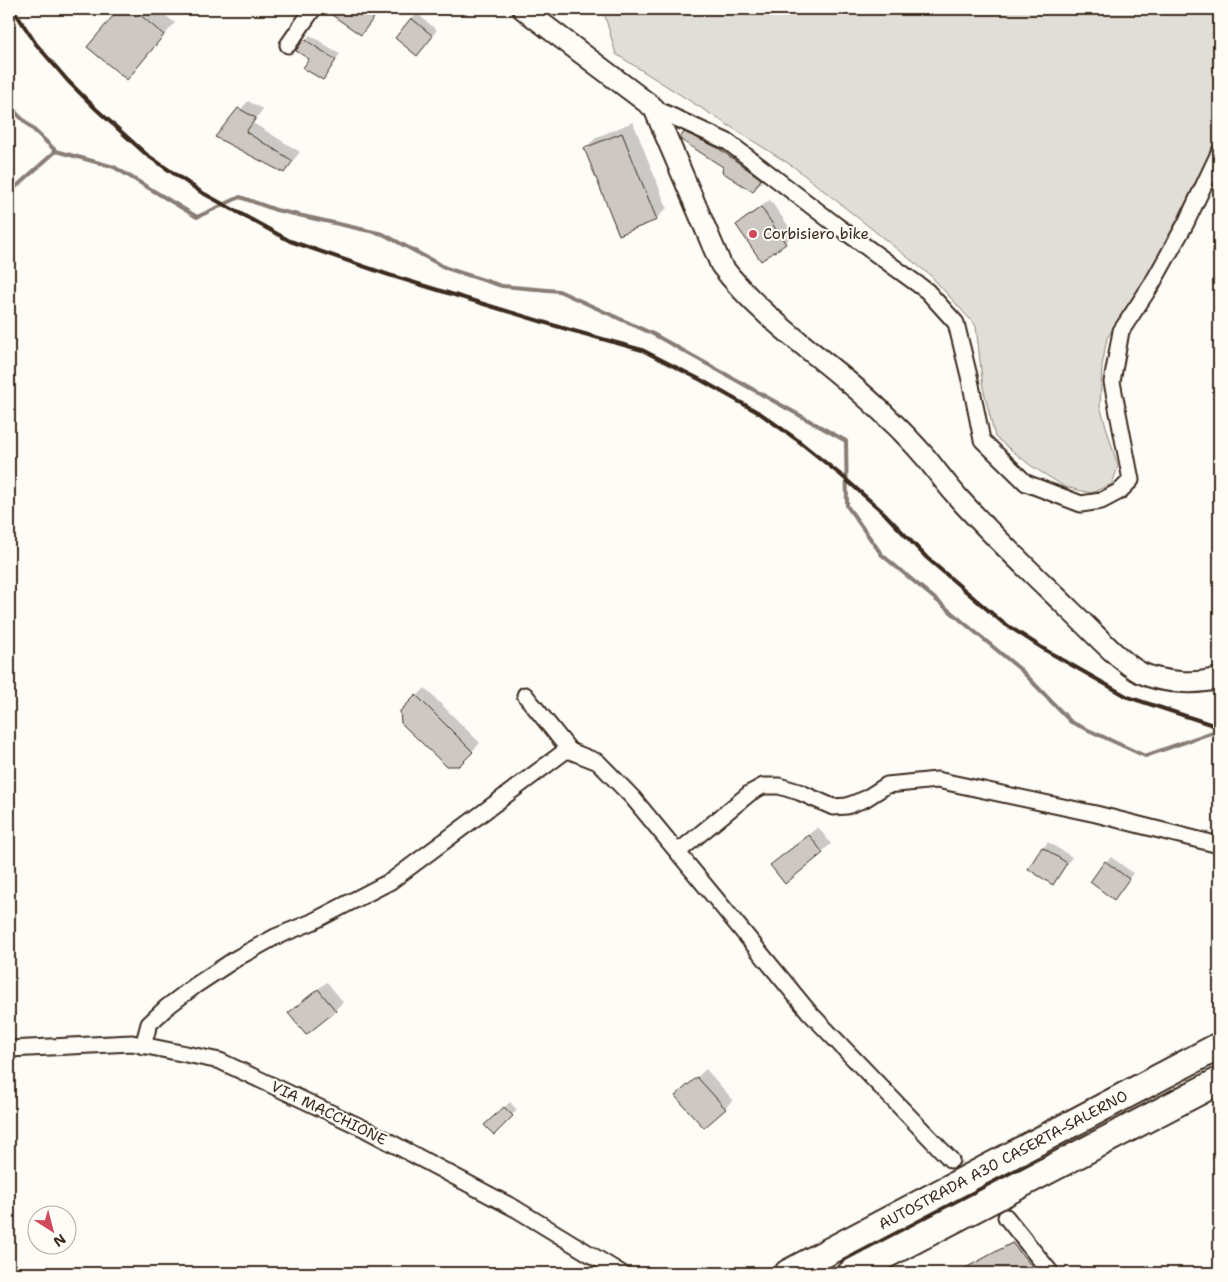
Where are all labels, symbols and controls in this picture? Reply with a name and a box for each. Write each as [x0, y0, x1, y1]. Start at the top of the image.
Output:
place label: Corbisiero bike [763, 224, 869, 244]
marker: Corbisiero bike [747, 228, 759, 240]
street label: VIA MACCHIONE [268, 1076, 390, 1150]
street label: AUTOSTRADA A30 CASERTA-SALERNO [875, 1086, 1131, 1234]
north arrow [28, 1204, 78, 1254]
text: N [50, 1230, 69, 1251]

